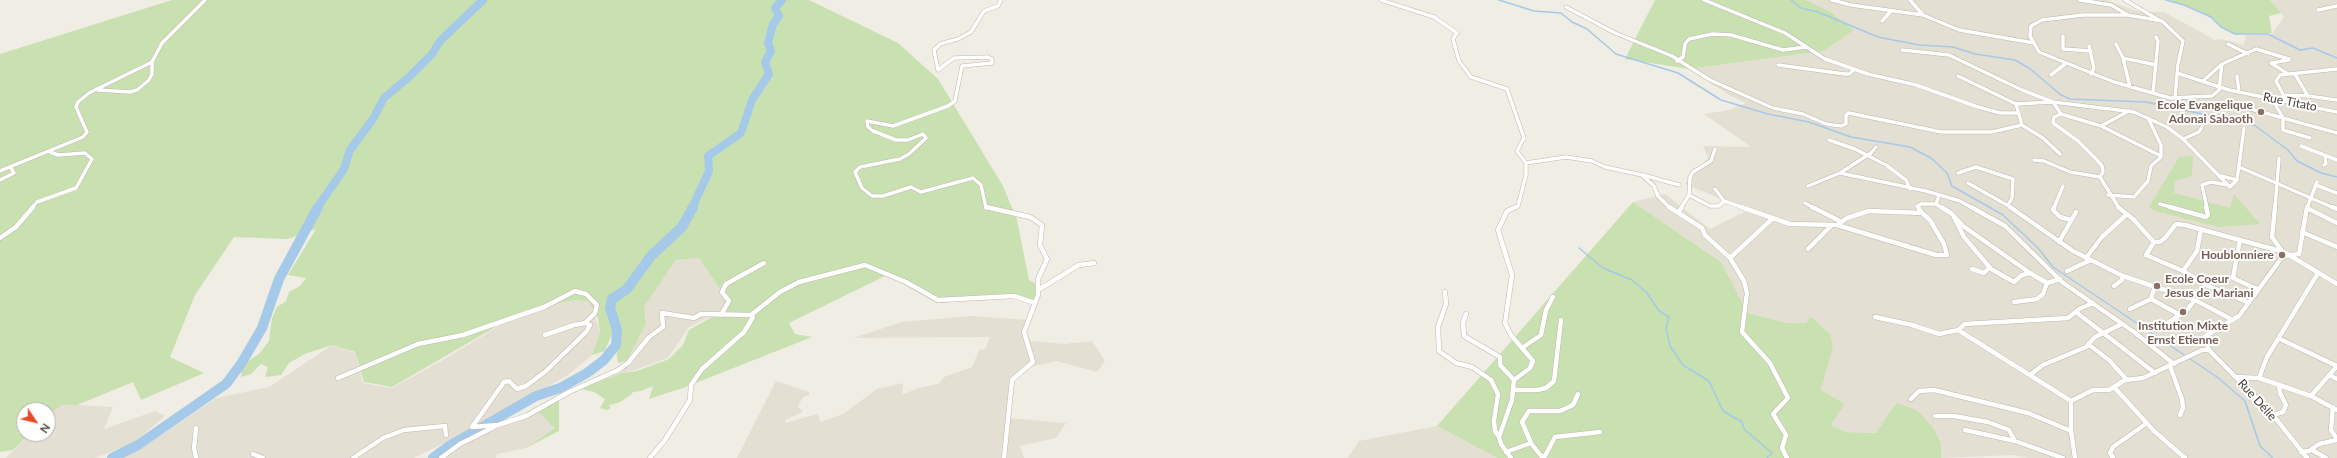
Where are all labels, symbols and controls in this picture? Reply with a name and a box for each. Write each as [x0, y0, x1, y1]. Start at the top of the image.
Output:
street label: Rue Titato [2262, 90, 2318, 114]
place label: Ecole Evangelique Adonai Sabaoth [2157, 98, 2253, 126]
marker: Ecole Evangelique Adonai Sabaoth [2256, 107, 2266, 117]
place label: Houblonniere [2201, 248, 2274, 262]
marker: Houblonniere [2277, 250, 2287, 260]
place label: Ecole Coeur Jesus de Mariani [2165, 272, 2253, 300]
marker: Ecole Coeur Jesus de Mariani [2152, 281, 2162, 291]
marker: Institution Mixte Ernst Etienne [2178, 307, 2188, 317]
place label: Institution Mixte Ernst Etienne [2138, 319, 2228, 347]
street label: Rue Délie [2235, 376, 2279, 424]
north arrow [16, 402, 56, 442]
text: N [38, 421, 53, 436]

